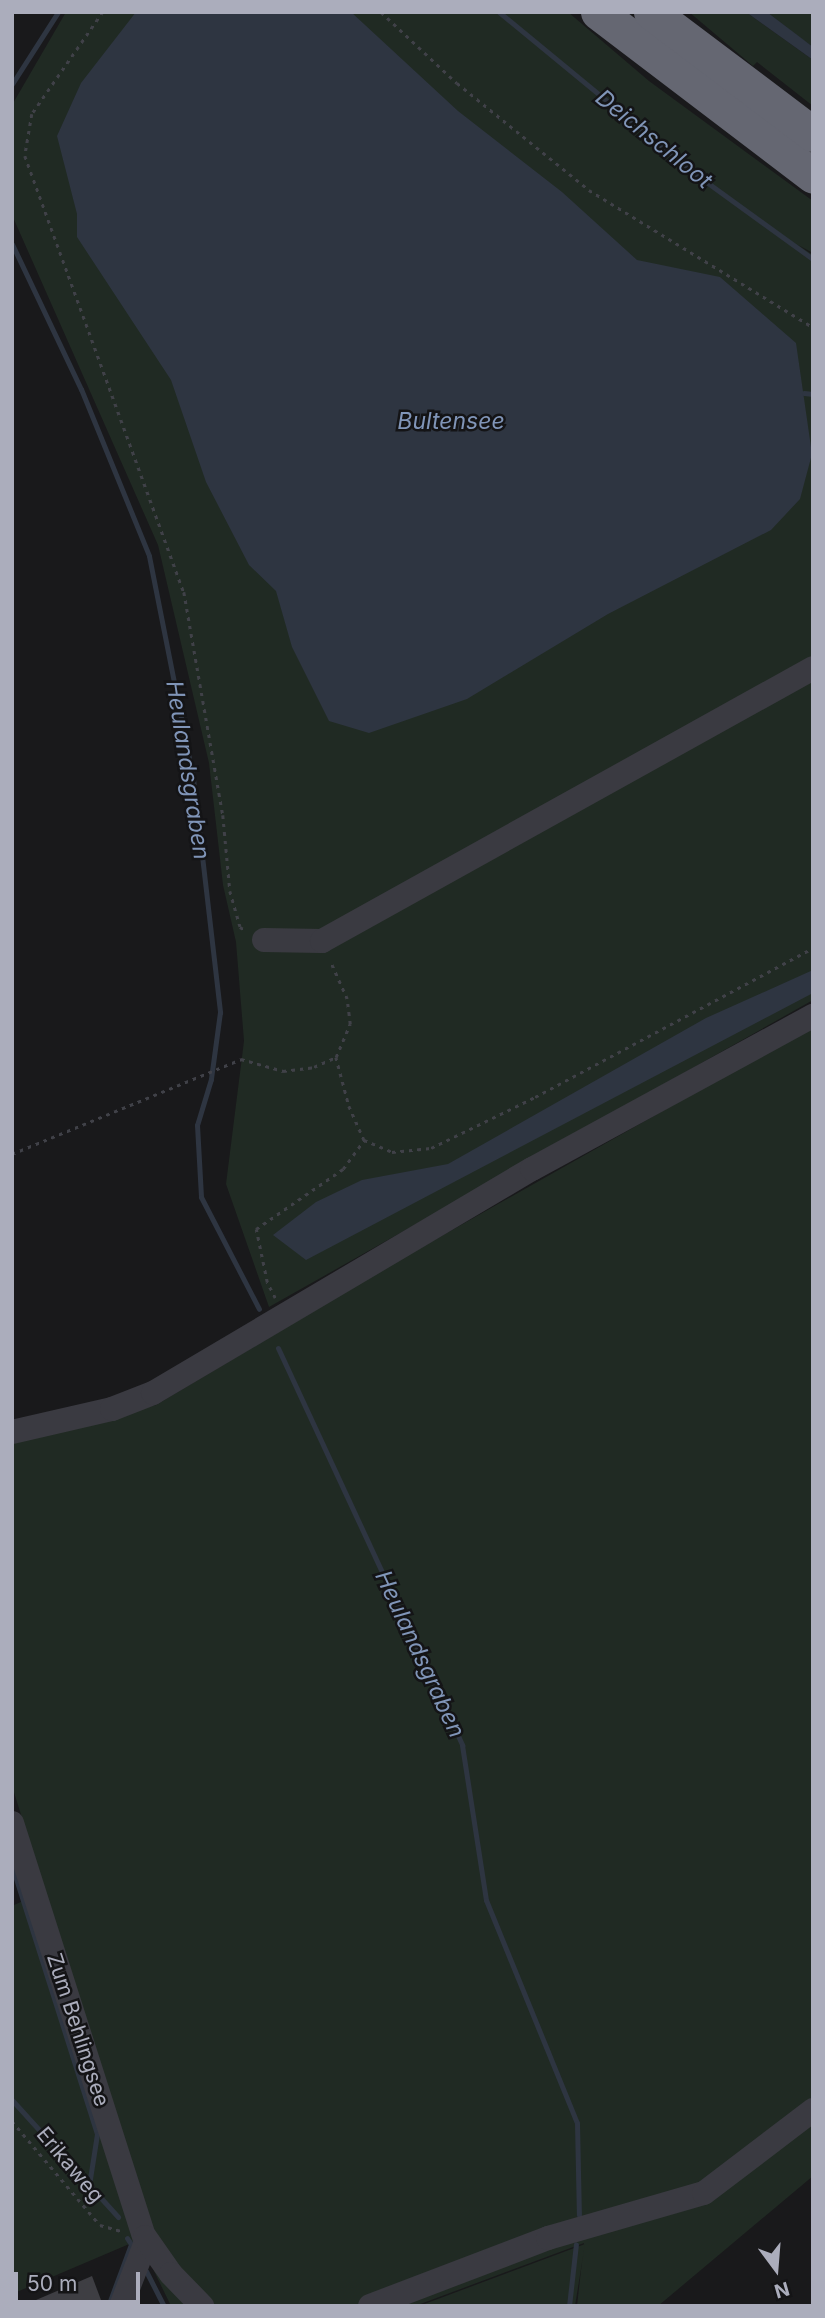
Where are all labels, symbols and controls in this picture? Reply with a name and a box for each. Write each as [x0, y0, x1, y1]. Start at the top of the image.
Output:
water label: Deichschloot [590, 84, 718, 194]
water label: Bultensee [397, 407, 505, 435]
water label: Heulandsgraben [160, 679, 216, 861]
water label: Heulandsgraben [369, 1566, 471, 1742]
street label: Zum Behlingsee [41, 1950, 115, 2110]
street label: Erikaweg [31, 2122, 109, 2208]
north arrow [741, 2234, 811, 2304]
scale bar [18, 2258, 144, 2302]
text: 50 m [27, 2271, 77, 2296]
text: N [772, 2277, 792, 2303]

